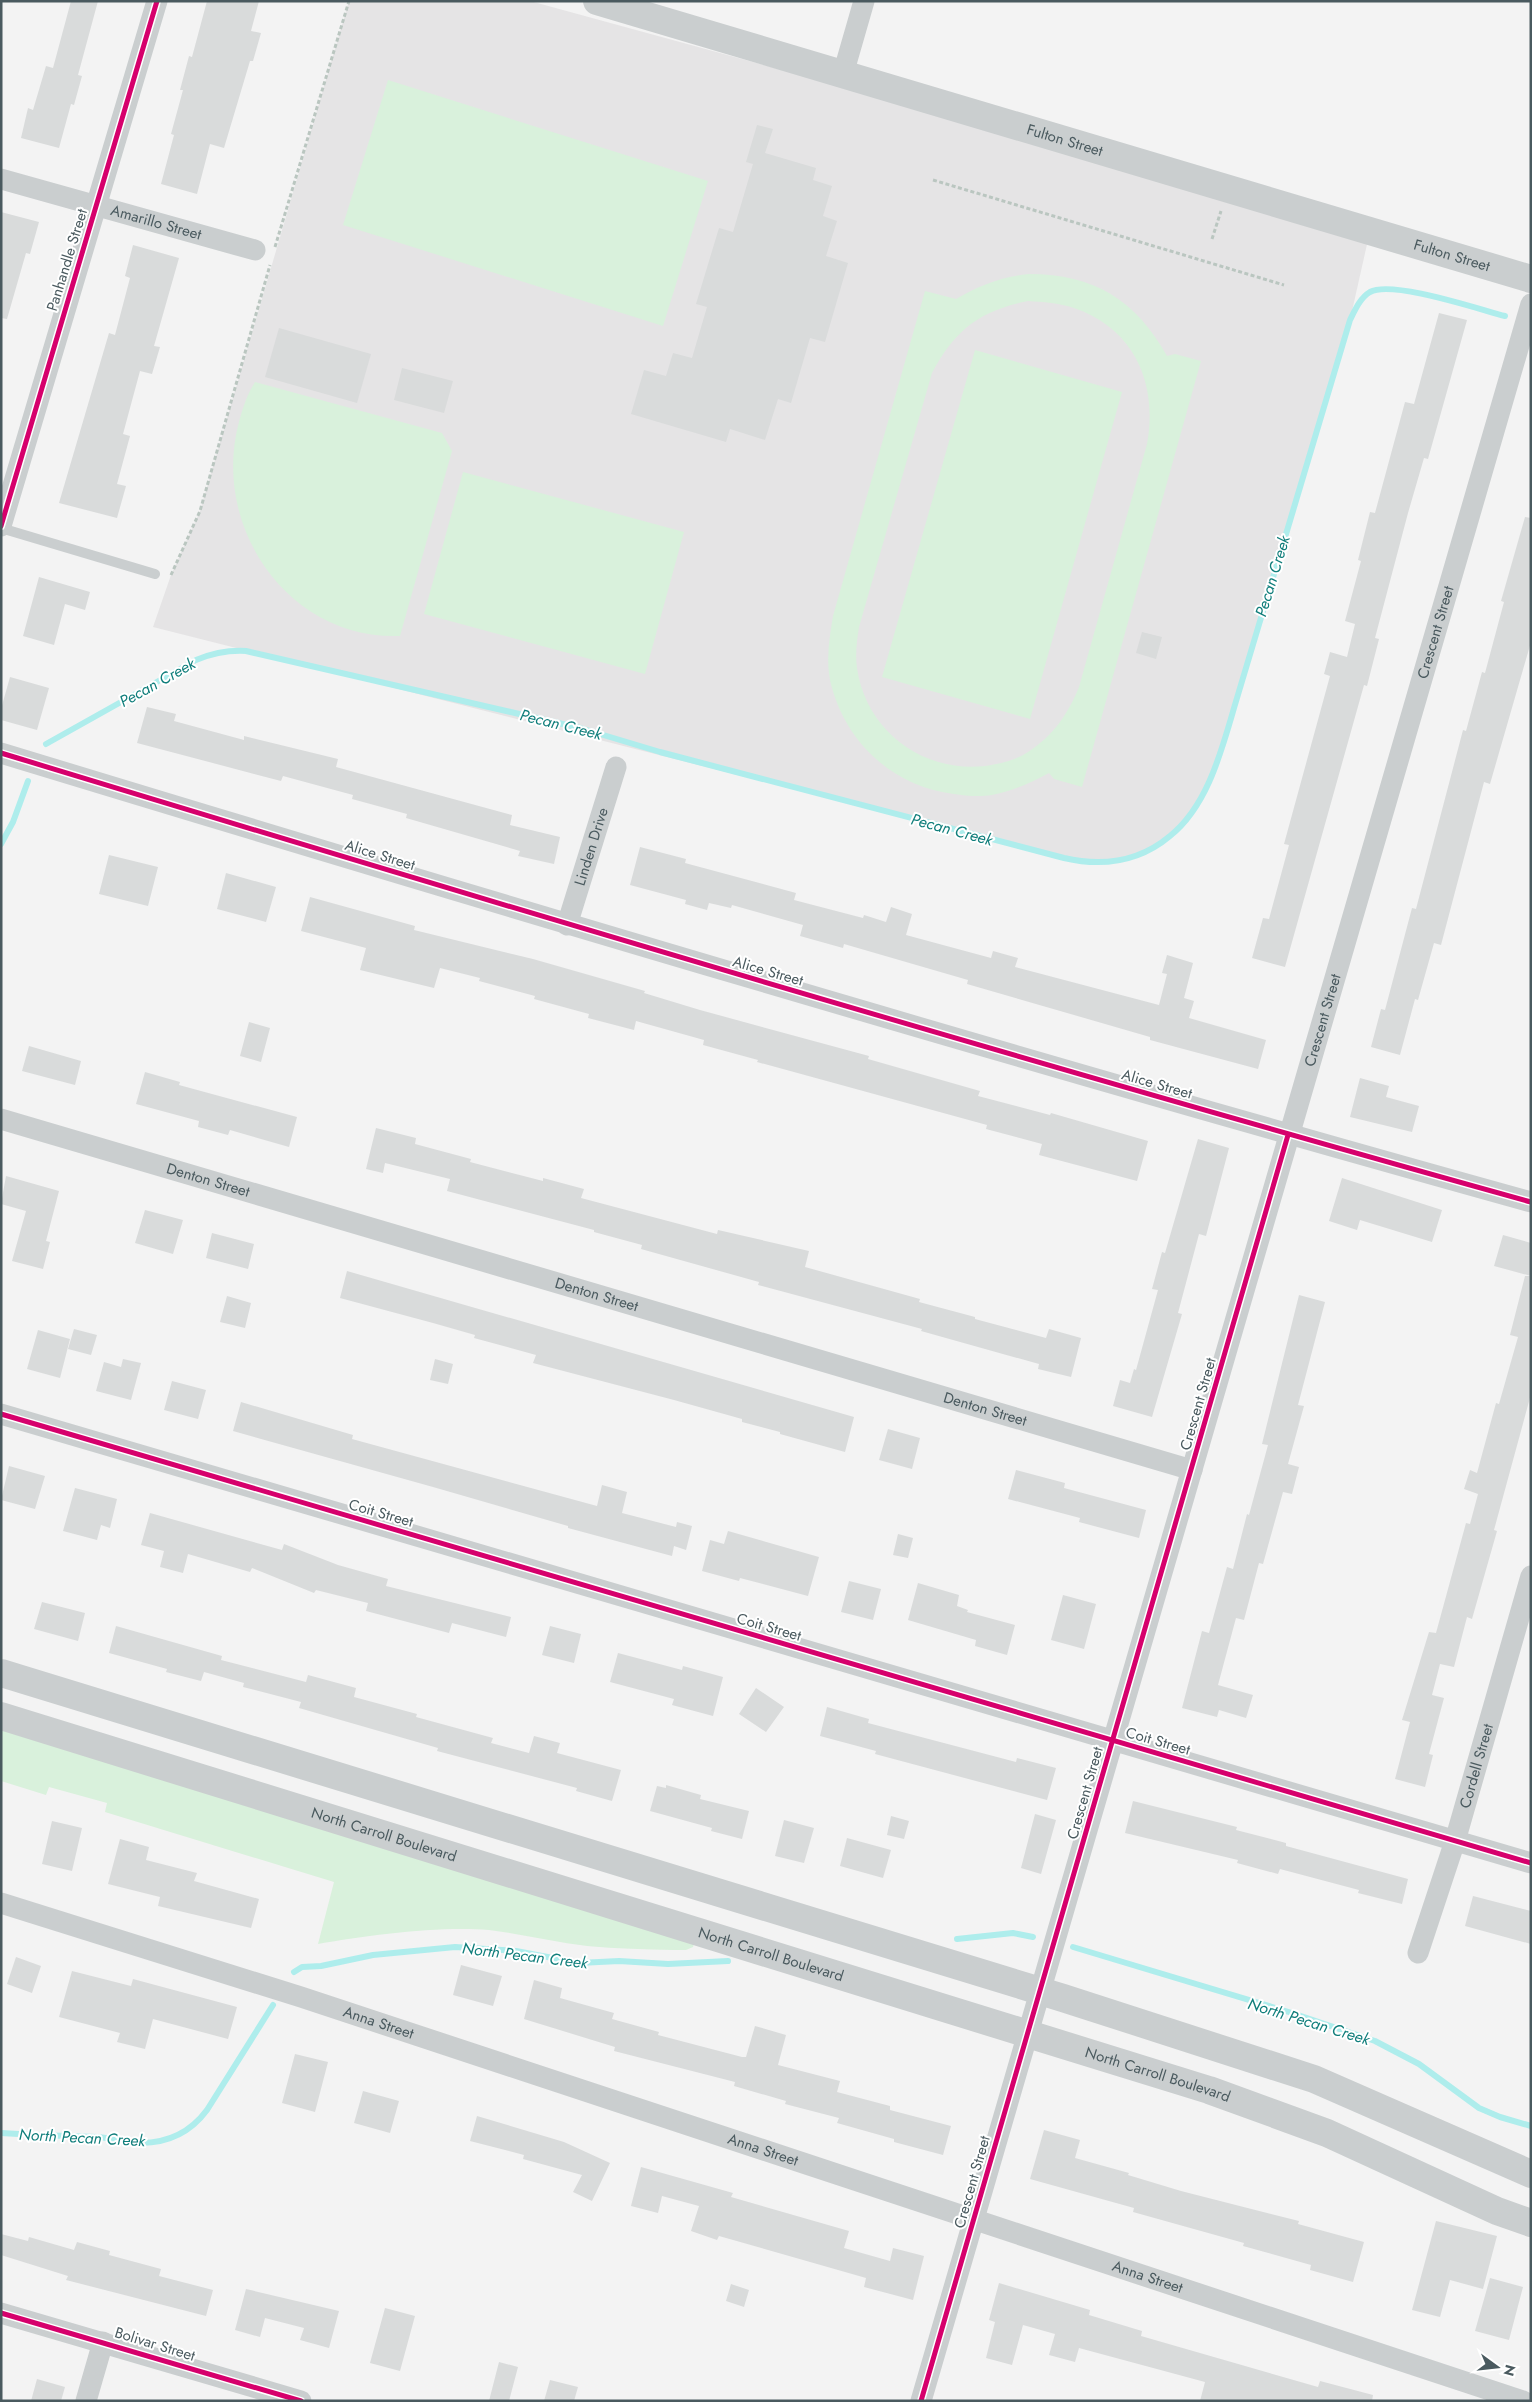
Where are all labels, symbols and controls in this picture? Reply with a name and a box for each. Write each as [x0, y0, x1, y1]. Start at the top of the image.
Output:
street label: Fulton Street [1024, 118, 1106, 162]
street label: Amarillo Street [108, 199, 204, 246]
street label: Panhandle Street [41, 206, 93, 314]
street label: Fulton Street [1411, 234, 1493, 277]
water label: Pecan Creek [1249, 532, 1296, 620]
street label: Crescent Street [1412, 583, 1460, 681]
water label: Pecan Creek [115, 651, 200, 713]
water label: Pecan Creek [517, 703, 605, 746]
street label: Linden Drive [569, 805, 614, 888]
water label: Pecan Creek [908, 808, 996, 852]
street label: Alice Street [342, 834, 418, 876]
street label: Alice Street [730, 950, 806, 992]
street label: Crescent Street [1299, 971, 1347, 1069]
street label: Alice Street [1119, 1063, 1195, 1105]
street label: Denton Street [164, 1157, 253, 1203]
street label: Denton Street [552, 1272, 641, 1317]
street label: Crescent Street [1174, 1355, 1222, 1453]
street label: Denton Street [941, 1386, 1030, 1432]
street label: Coit Street [346, 1493, 416, 1533]
street label: Coit Street [734, 1607, 804, 1647]
street label: Coit Street [1123, 1721, 1193, 1761]
street label: Cordell Street [1454, 1721, 1499, 1811]
street label: Crescent Street [1061, 1744, 1109, 1842]
street label: North Carroll Boulevard [309, 1802, 460, 1867]
street label: North Carroll Boulevard [695, 1922, 846, 1987]
water label: North Pecan Creek [461, 1936, 590, 1975]
water label: North Pecan Creek [1245, 1992, 1374, 2051]
street label: Anna Street [340, 2001, 417, 2045]
street label: North Carroll Boulevard [1082, 2041, 1233, 2108]
water label: North Pecan Creek [18, 2123, 147, 2152]
street label: Anna Street [725, 2128, 802, 2172]
street label: Crescent Street [948, 2133, 996, 2231]
street label: Anna Street [1109, 2255, 1186, 2299]
street label: Bolivar Street [112, 2321, 198, 2367]
north arrow [1472, 2342, 1522, 2392]
text: N [1498, 2362, 1521, 2378]

